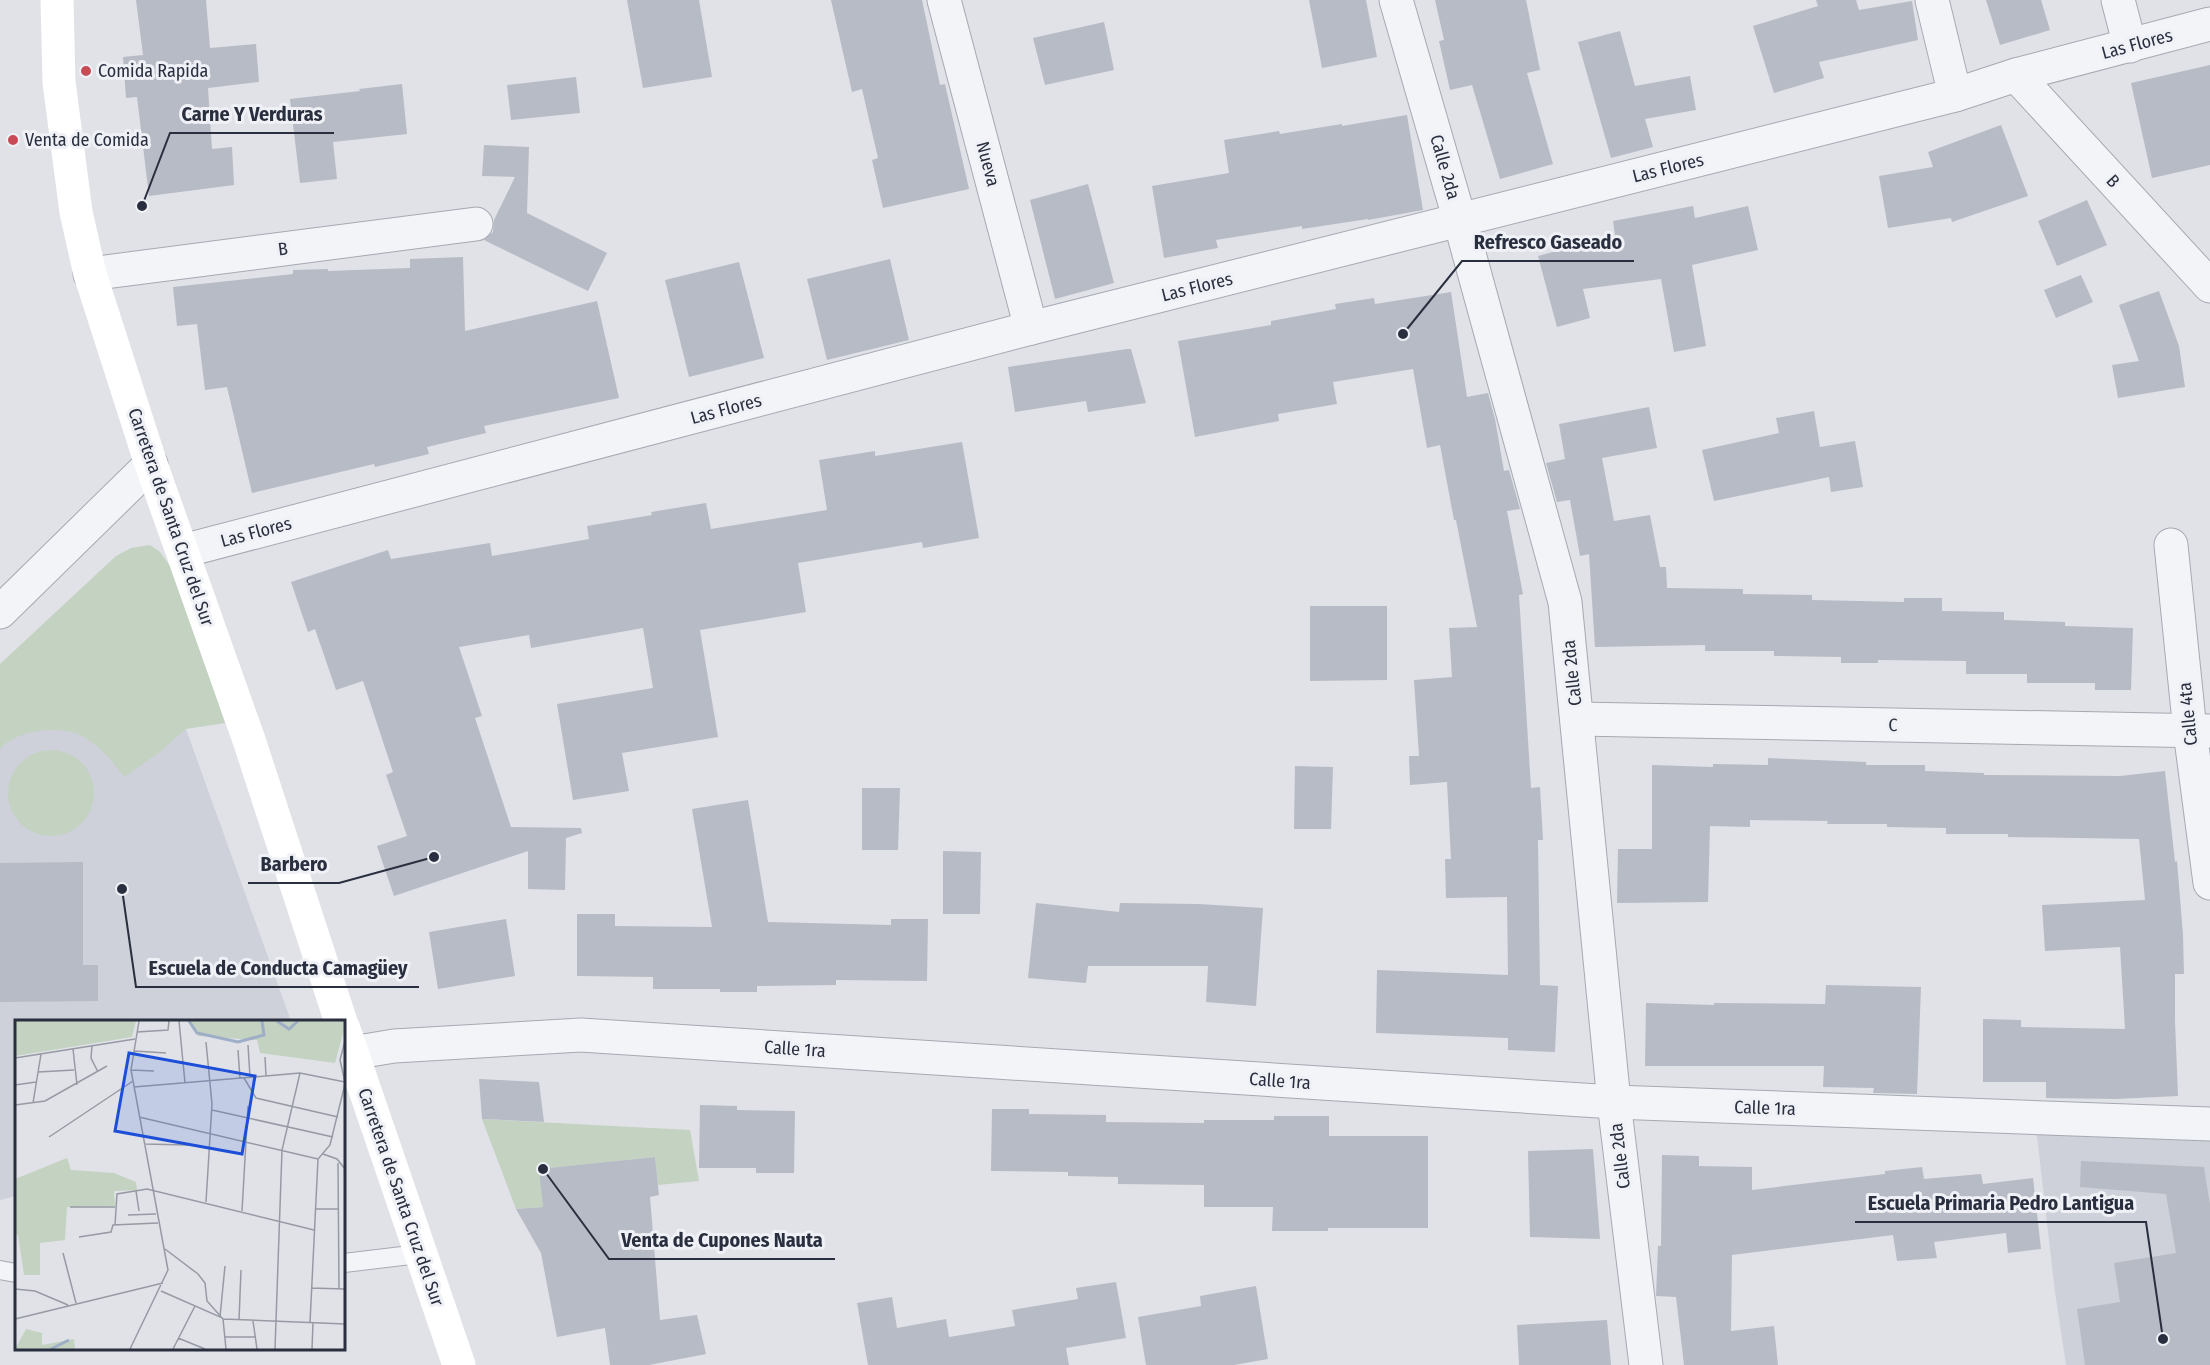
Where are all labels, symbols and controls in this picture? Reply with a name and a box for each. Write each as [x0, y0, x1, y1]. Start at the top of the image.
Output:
street label: Las Flores [2099, 24, 2175, 64]
place label: Comida Rapida [98, 60, 209, 82]
marker: Comida Rapida [79, 64, 93, 78]
callout: Carne Y Verduras [170, 95, 334, 133]
text: Carne Y Verduras [182, 102, 323, 126]
place label: Venta de Comida [25, 129, 149, 151]
street label: Calle 2da [1425, 132, 1465, 202]
marker: Venta de Comida [6, 133, 20, 147]
street label: Nueva [971, 139, 1005, 189]
street label: Las Flores [1630, 148, 1706, 187]
street label: B [2102, 170, 2125, 192]
callout: Refresco Gaseado [1462, 223, 1634, 261]
text: Refresco Gaseado [1474, 230, 1623, 254]
street label: B [277, 237, 289, 261]
street label: Las Flores [1159, 267, 1235, 306]
street label: Las Flores [688, 389, 764, 429]
street label: Carretera de Santa Cruz del Sur [123, 405, 219, 629]
street label: Las Flores [218, 512, 294, 552]
street label: Calle 2da [1558, 639, 1586, 707]
street label: Calle 4ta [2174, 681, 2202, 747]
street label: C [1888, 714, 1898, 736]
callout: Barbero [248, 845, 339, 883]
text: Barbero [261, 852, 328, 876]
callout: Escuela de Conducta Camagüey [136, 949, 419, 987]
text: Escuela de Conducta Camagüey [149, 956, 408, 980]
inset map [15, 1020, 345, 1350]
street label: Calle 1ra [763, 1036, 827, 1062]
street label: Calle 1ra [1248, 1068, 1312, 1094]
street label: Carretera de Santa Cruz del Sur [353, 1085, 449, 1309]
street label: Calle 1ra [1734, 1096, 1796, 1120]
street label: Calle 2da [1605, 1122, 1635, 1190]
callout: Escuela Primaria Pedro Lantigua [1855, 1184, 2146, 1222]
text: Escuela Primaria Pedro Lantigua [1868, 1191, 2134, 1215]
callout: Venta de Cupones Nauta [609, 1221, 835, 1259]
text: Venta de Cupones Nauta [620, 1228, 823, 1252]

